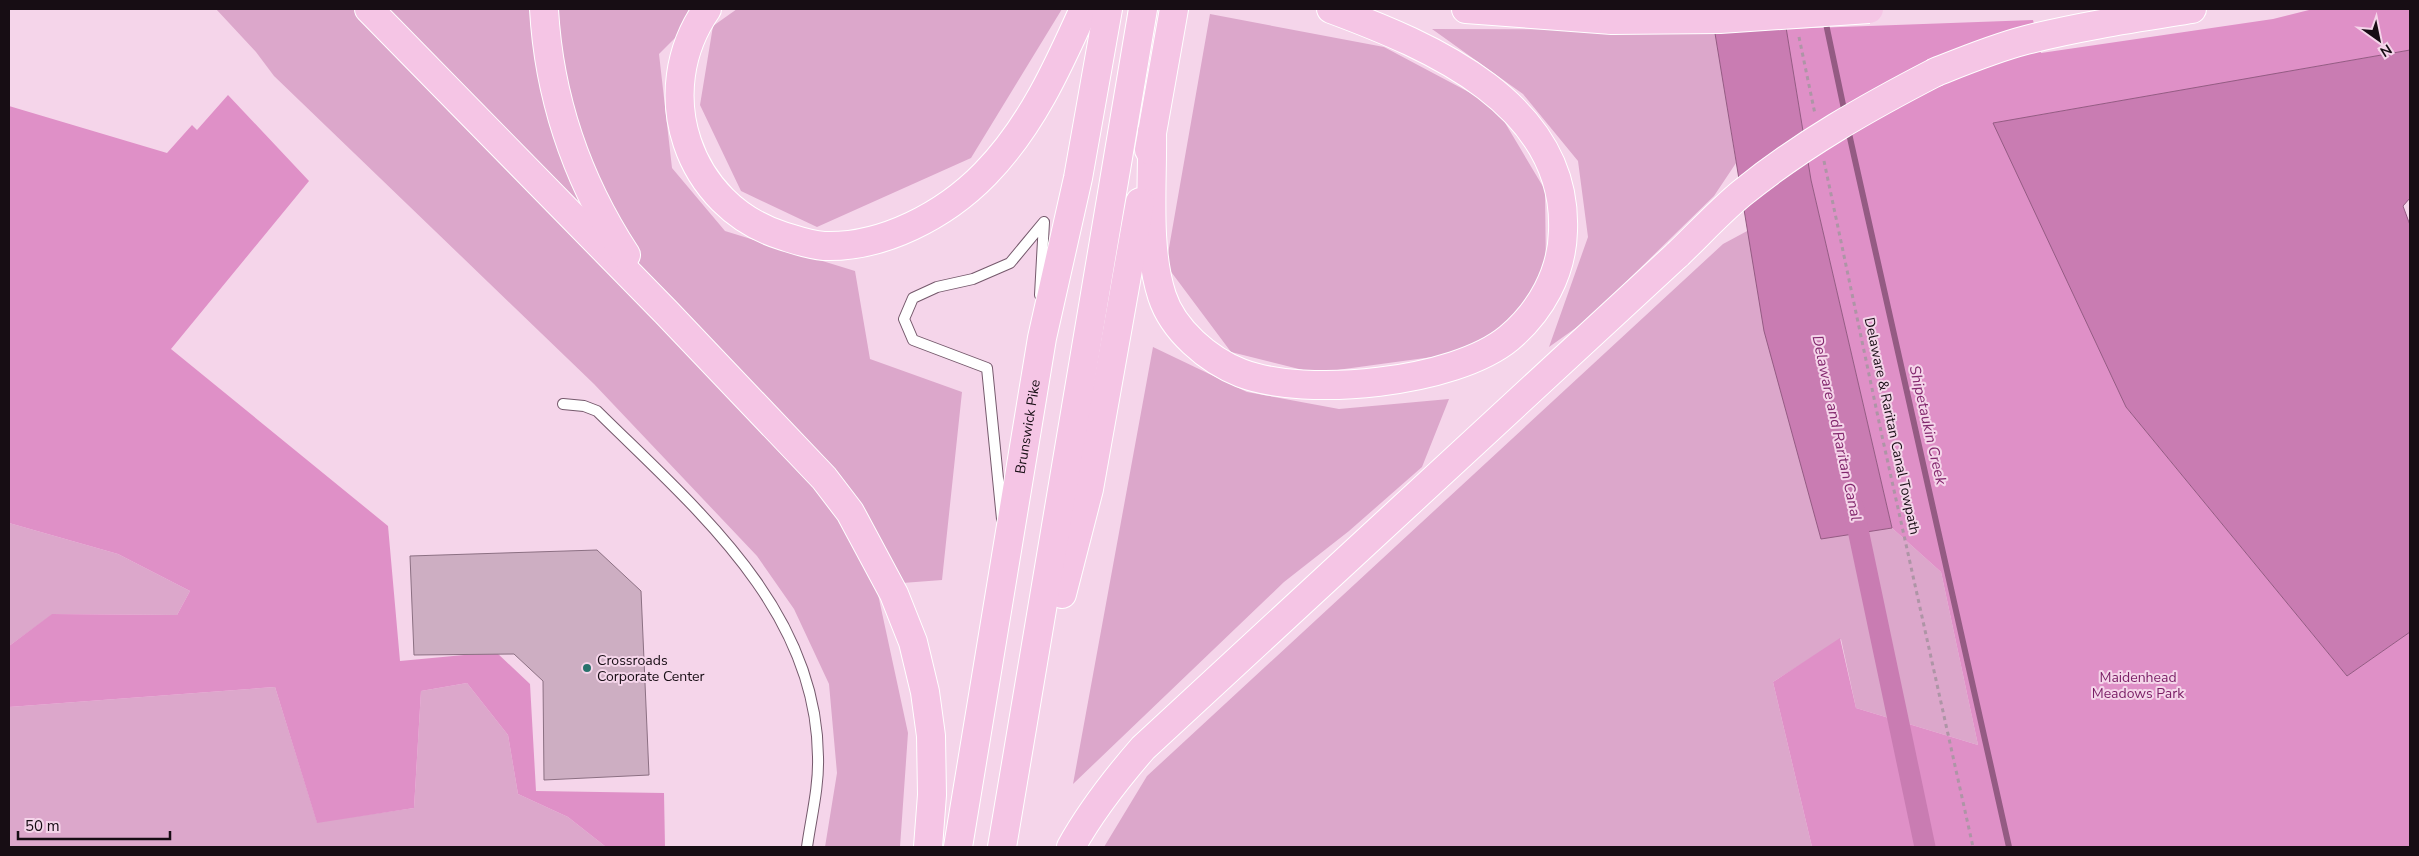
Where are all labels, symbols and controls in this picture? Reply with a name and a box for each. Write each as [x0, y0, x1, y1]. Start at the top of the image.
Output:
north arrow [2354, 15, 2404, 65]
text: N [2376, 40, 2395, 61]
street label: Delaware & Raritan Canal Towpath [1860, 316, 1924, 536]
water label: Delaware and Raritan Canal [1808, 333, 1866, 523]
water label: Shipetaukin Creek [1905, 363, 1952, 487]
street label: Brunswick Pike [1010, 378, 1045, 475]
place label: Crossroads Corporate Center [597, 651, 705, 686]
marker: Crossroads Corporate Center [581, 662, 593, 674]
park label: Maidenhead Meadows Park [2092, 668, 2185, 703]
scale bar [18, 808, 170, 840]
text: 50 m [25, 816, 60, 836]

